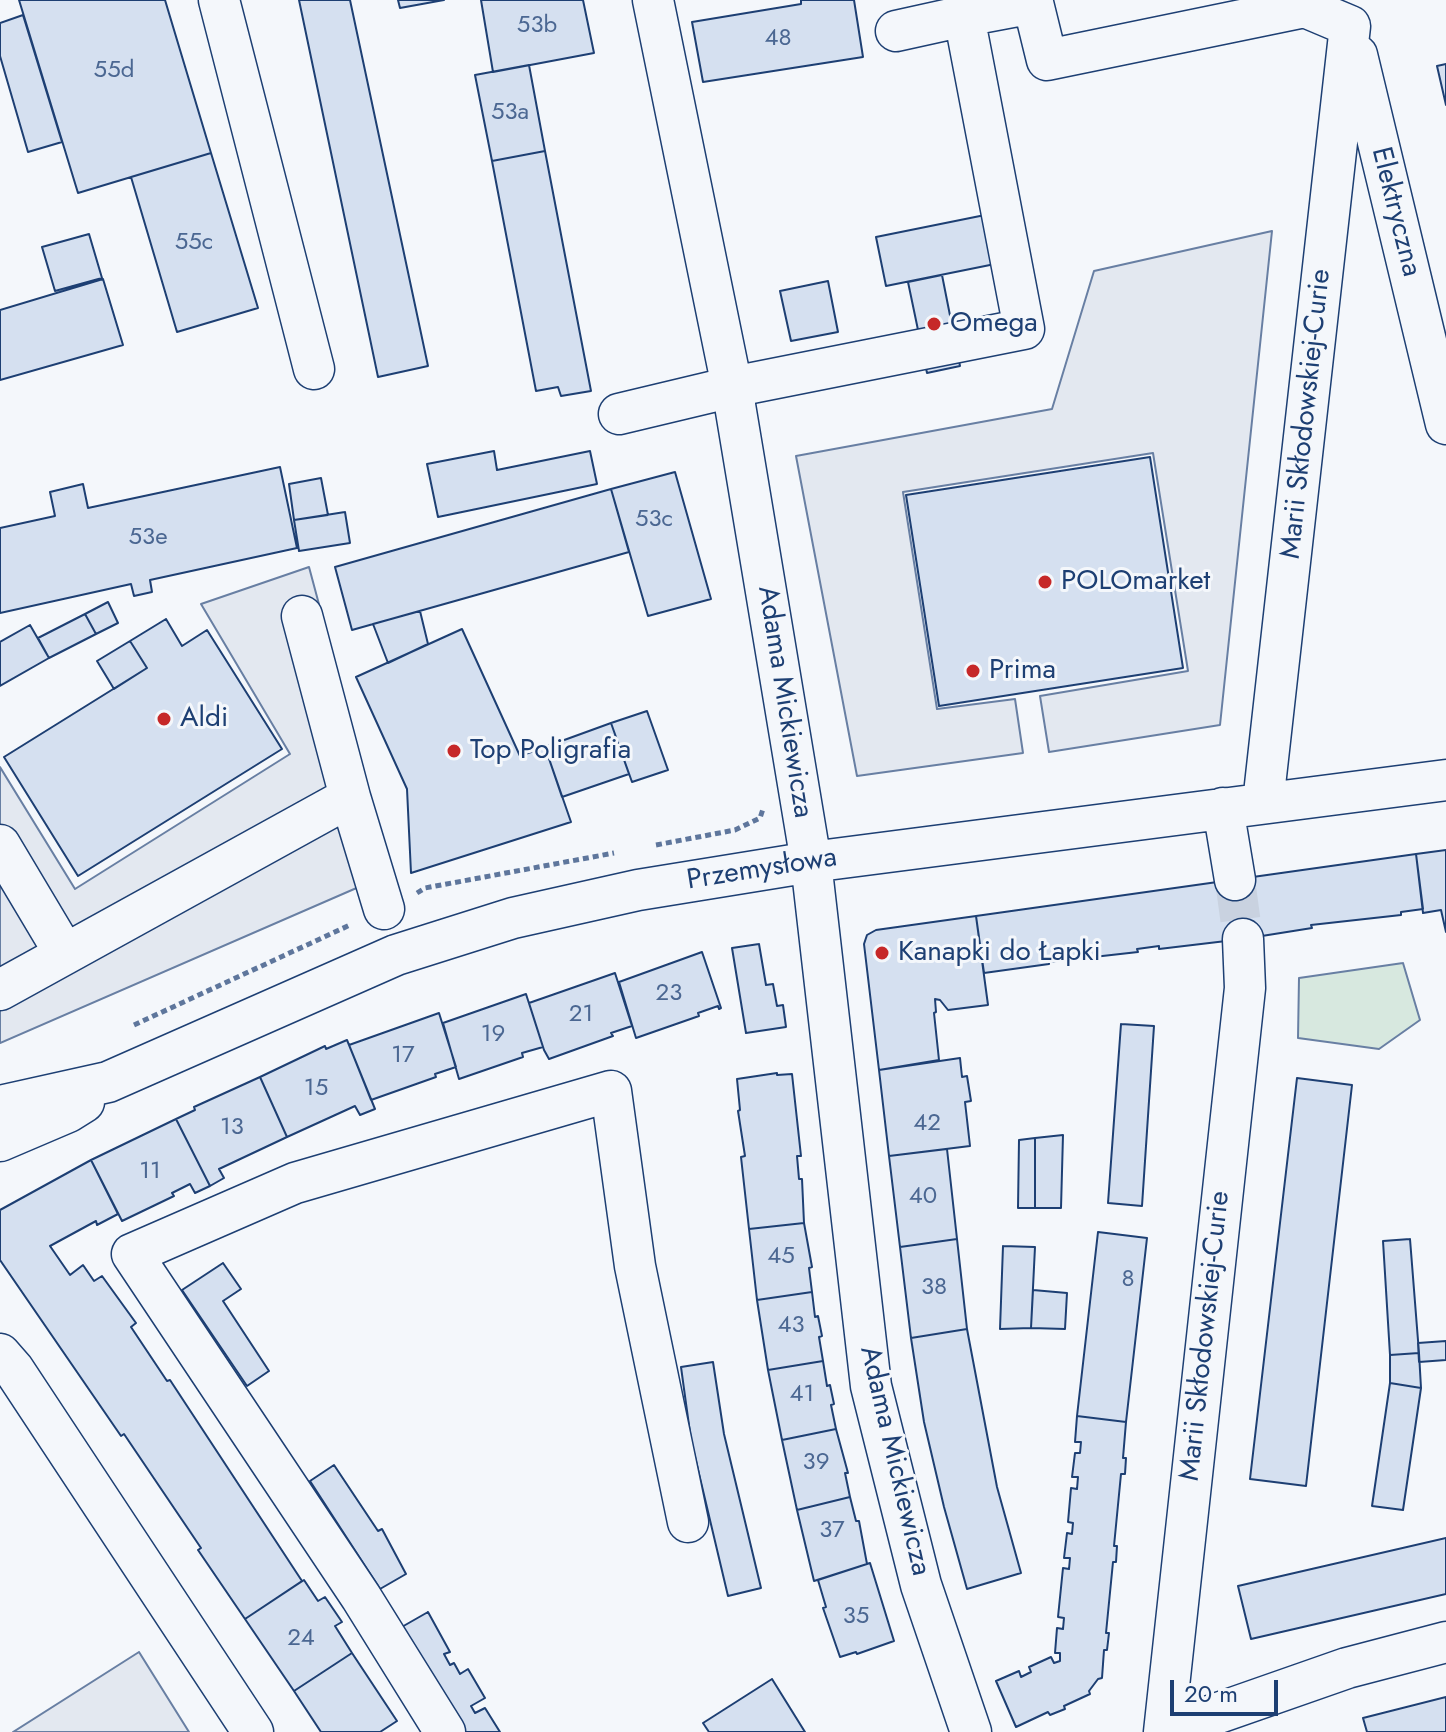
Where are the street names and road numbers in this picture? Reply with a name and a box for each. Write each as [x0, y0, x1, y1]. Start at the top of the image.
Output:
street label: Elektryczna [1363, 144, 1427, 280]
street label: Marii Skłodowskiej-Curie [1275, 267, 1339, 561]
street label: Adama Mickiewicza [749, 584, 819, 820]
street label: Przemysłowa [685, 842, 839, 898]
street label: Marii Skłodowskiej-Curie [1174, 1189, 1238, 1483]
street label: Adama Mickiewicza [851, 1343, 937, 1579]

